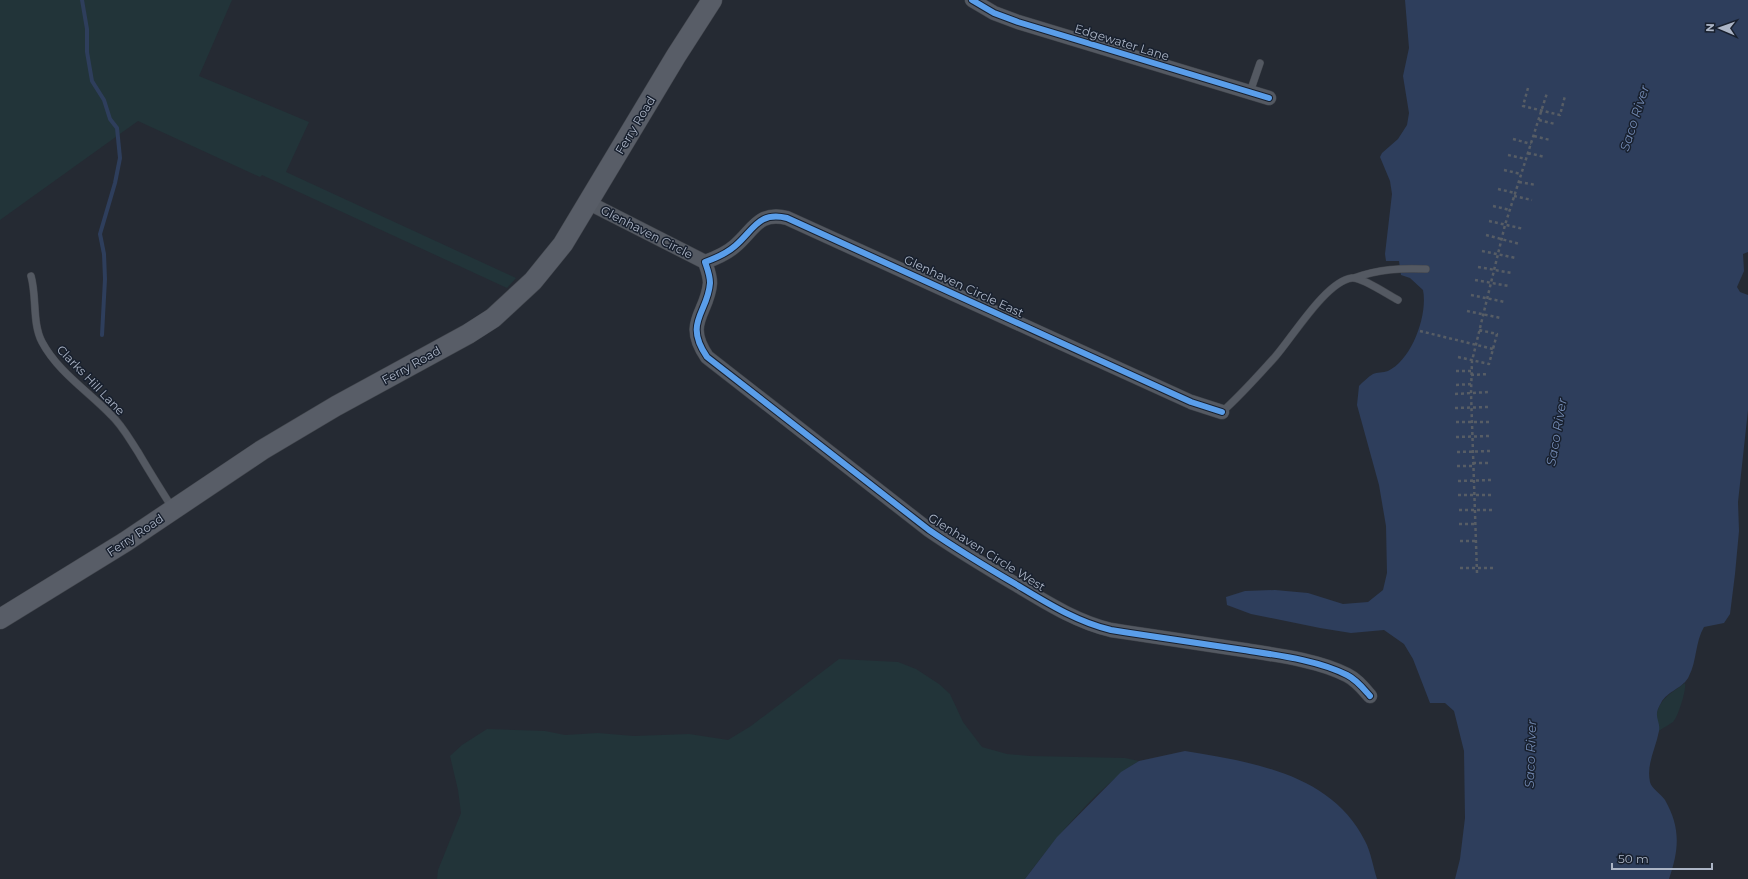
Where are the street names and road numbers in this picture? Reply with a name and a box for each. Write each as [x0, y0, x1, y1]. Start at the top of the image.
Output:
street label: Edgewater Lane [1073, 20, 1171, 64]
street label: Ferry Road [612, 93, 658, 157]
street label: Glenhaven Circle [598, 202, 696, 262]
street label: Glenhaven Circle East [902, 252, 1026, 320]
street label: Clarks Hill Lane [54, 342, 128, 418]
street label: Ferry Road [379, 343, 443, 387]
street label: Glenhaven Circle West [926, 510, 1048, 594]
street label: Ferry Road [104, 511, 166, 559]

